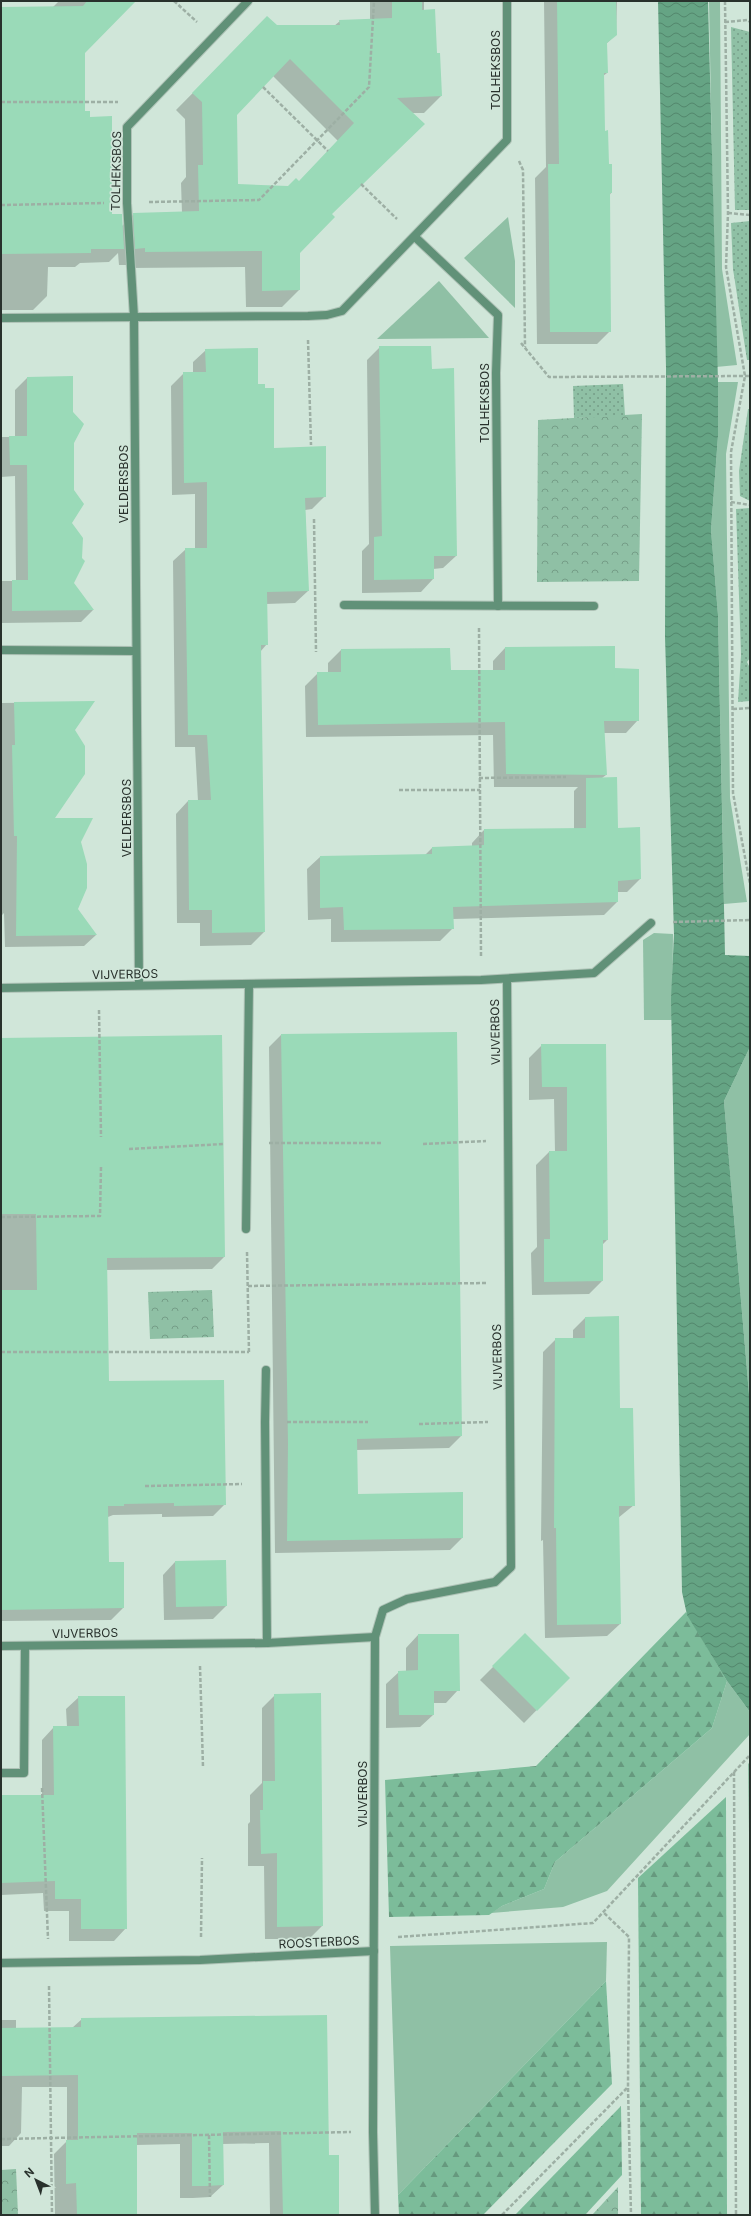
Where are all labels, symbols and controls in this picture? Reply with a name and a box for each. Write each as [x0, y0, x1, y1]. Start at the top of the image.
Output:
street label: TOLHEKSBOS [488, 30, 503, 110]
street label: TOLHEKSBOS [108, 131, 124, 211]
street label: TOLHEKSBOS [477, 363, 492, 443]
street label: VELDERSBOS [116, 445, 131, 523]
street label: VELDERSBOS [119, 779, 134, 857]
street label: VIJVERBOS [92, 966, 159, 982]
street label: VIJVERBOS [487, 998, 503, 1065]
street label: VIJVERBOS [489, 1323, 505, 1390]
street label: VIJVERBOS [52, 1625, 119, 1641]
street label: VIJVERBOS [355, 1761, 370, 1827]
street label: ROOSTERBOS [278, 1932, 360, 1952]
north arrow [16, 2160, 56, 2200]
text: N [22, 2165, 37, 2181]

